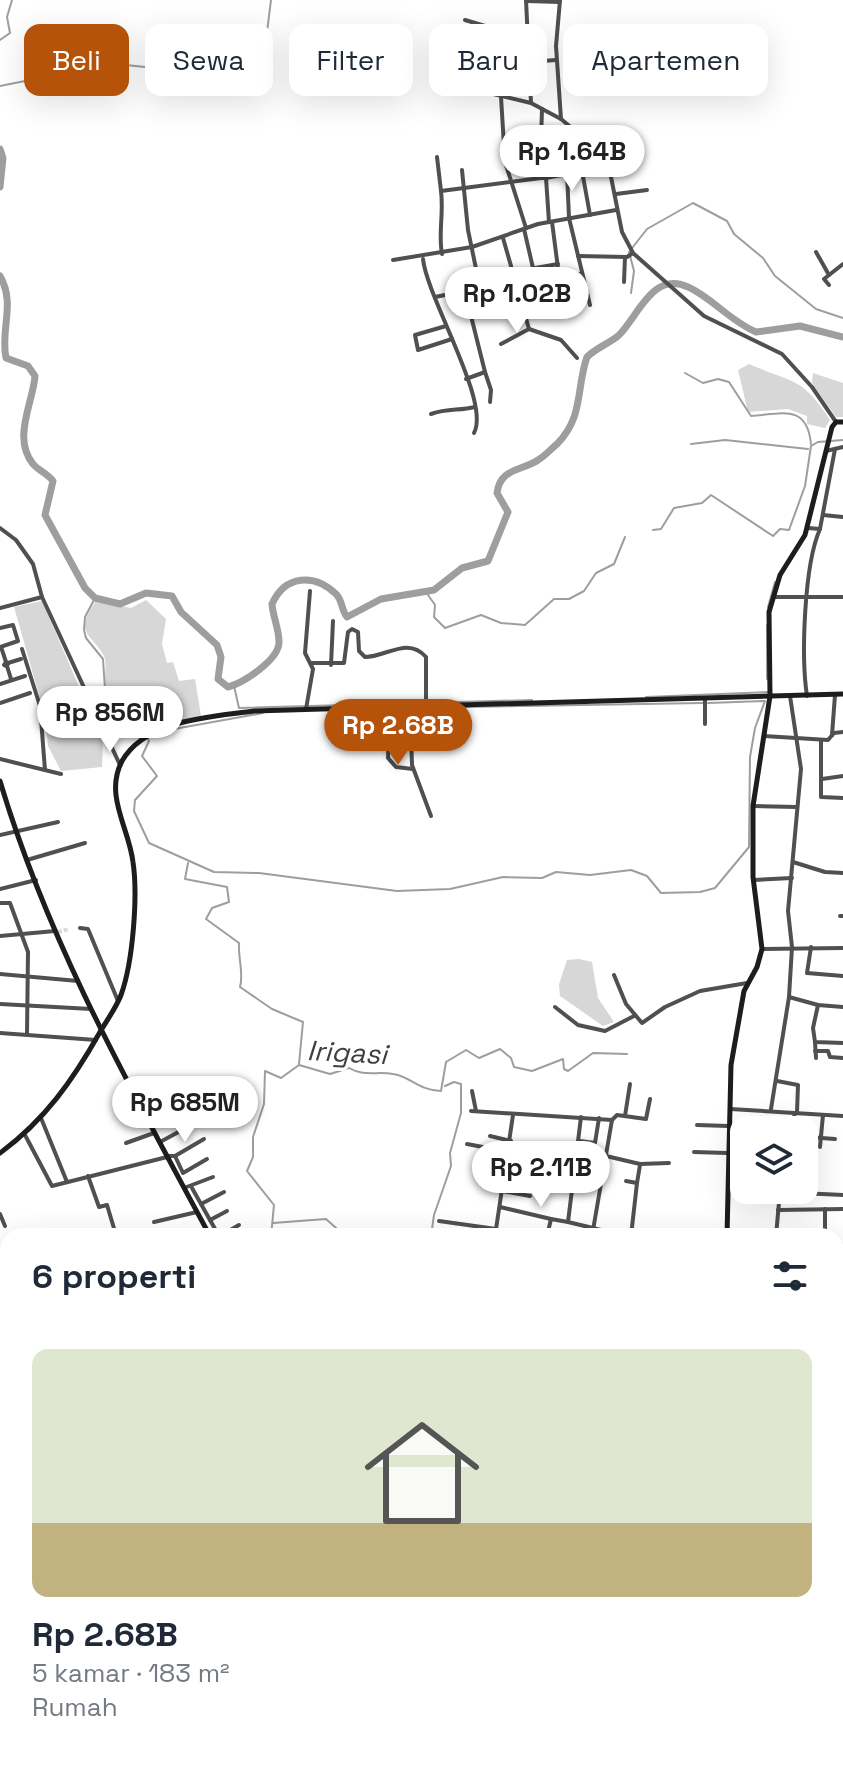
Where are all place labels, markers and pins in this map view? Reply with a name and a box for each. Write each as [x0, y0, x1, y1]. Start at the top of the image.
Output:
pin: Rp 1.64B [489, 125, 655, 193]
pin: Rp 1.02B [434, 267, 600, 335]
pin: Rp 856M [36, 686, 184, 754]
pin: Rp 2.68B [315, 699, 481, 767]
pin: Rp 685M [111, 1076, 259, 1144]
pin: Rp 2.11B [458, 1141, 624, 1209]

